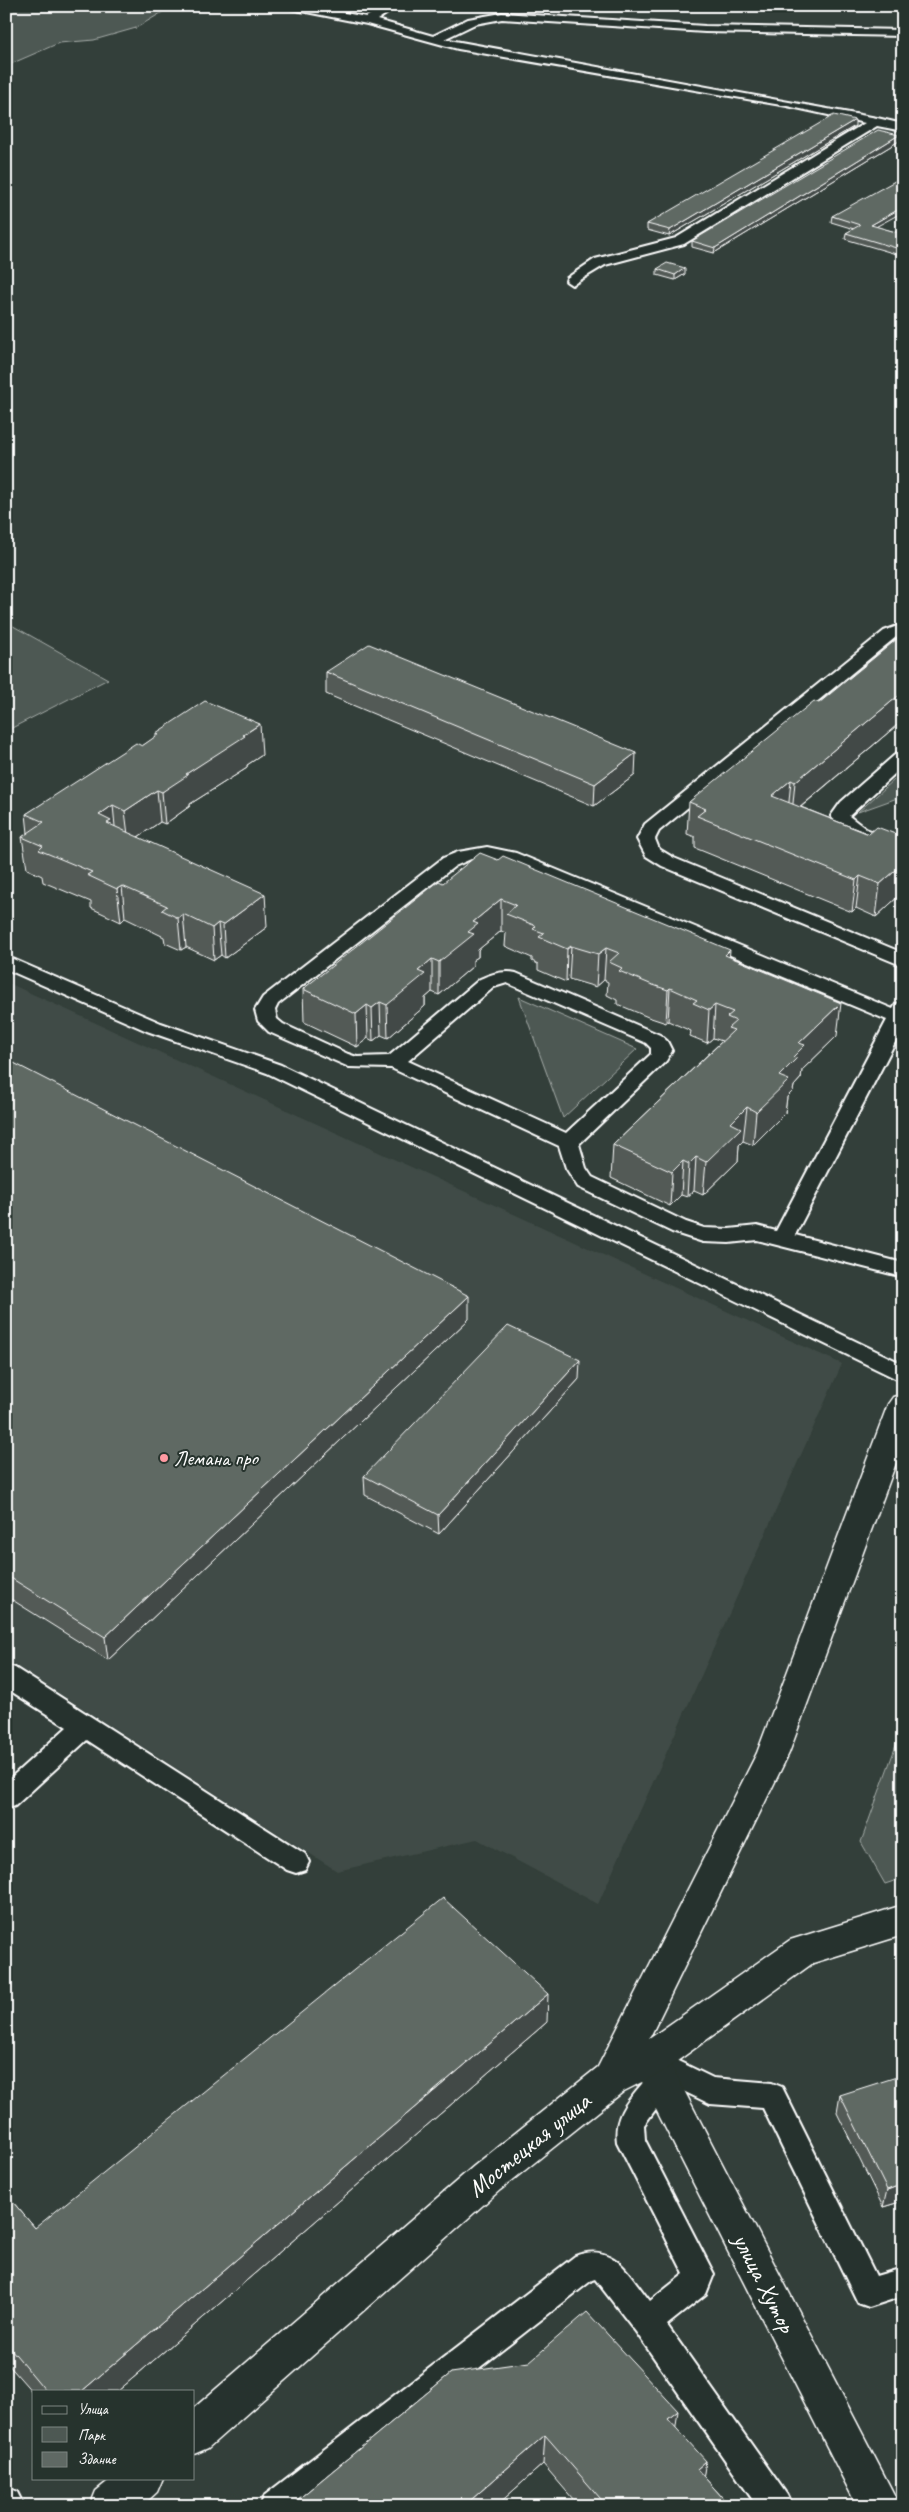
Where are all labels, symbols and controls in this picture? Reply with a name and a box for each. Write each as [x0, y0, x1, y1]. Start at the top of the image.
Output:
place label: Лемана про [174, 1445, 259, 1471]
marker: Лемана про [158, 1452, 170, 1464]
street label: Мостецкая улица [461, 2084, 599, 2204]
street label: улица Хутор [724, 2226, 803, 2340]
legend [32, 2390, 195, 2480]
text: Улица [78, 2400, 109, 2419]
text: Парк [78, 2426, 106, 2445]
text: Здание [78, 2450, 117, 2469]

